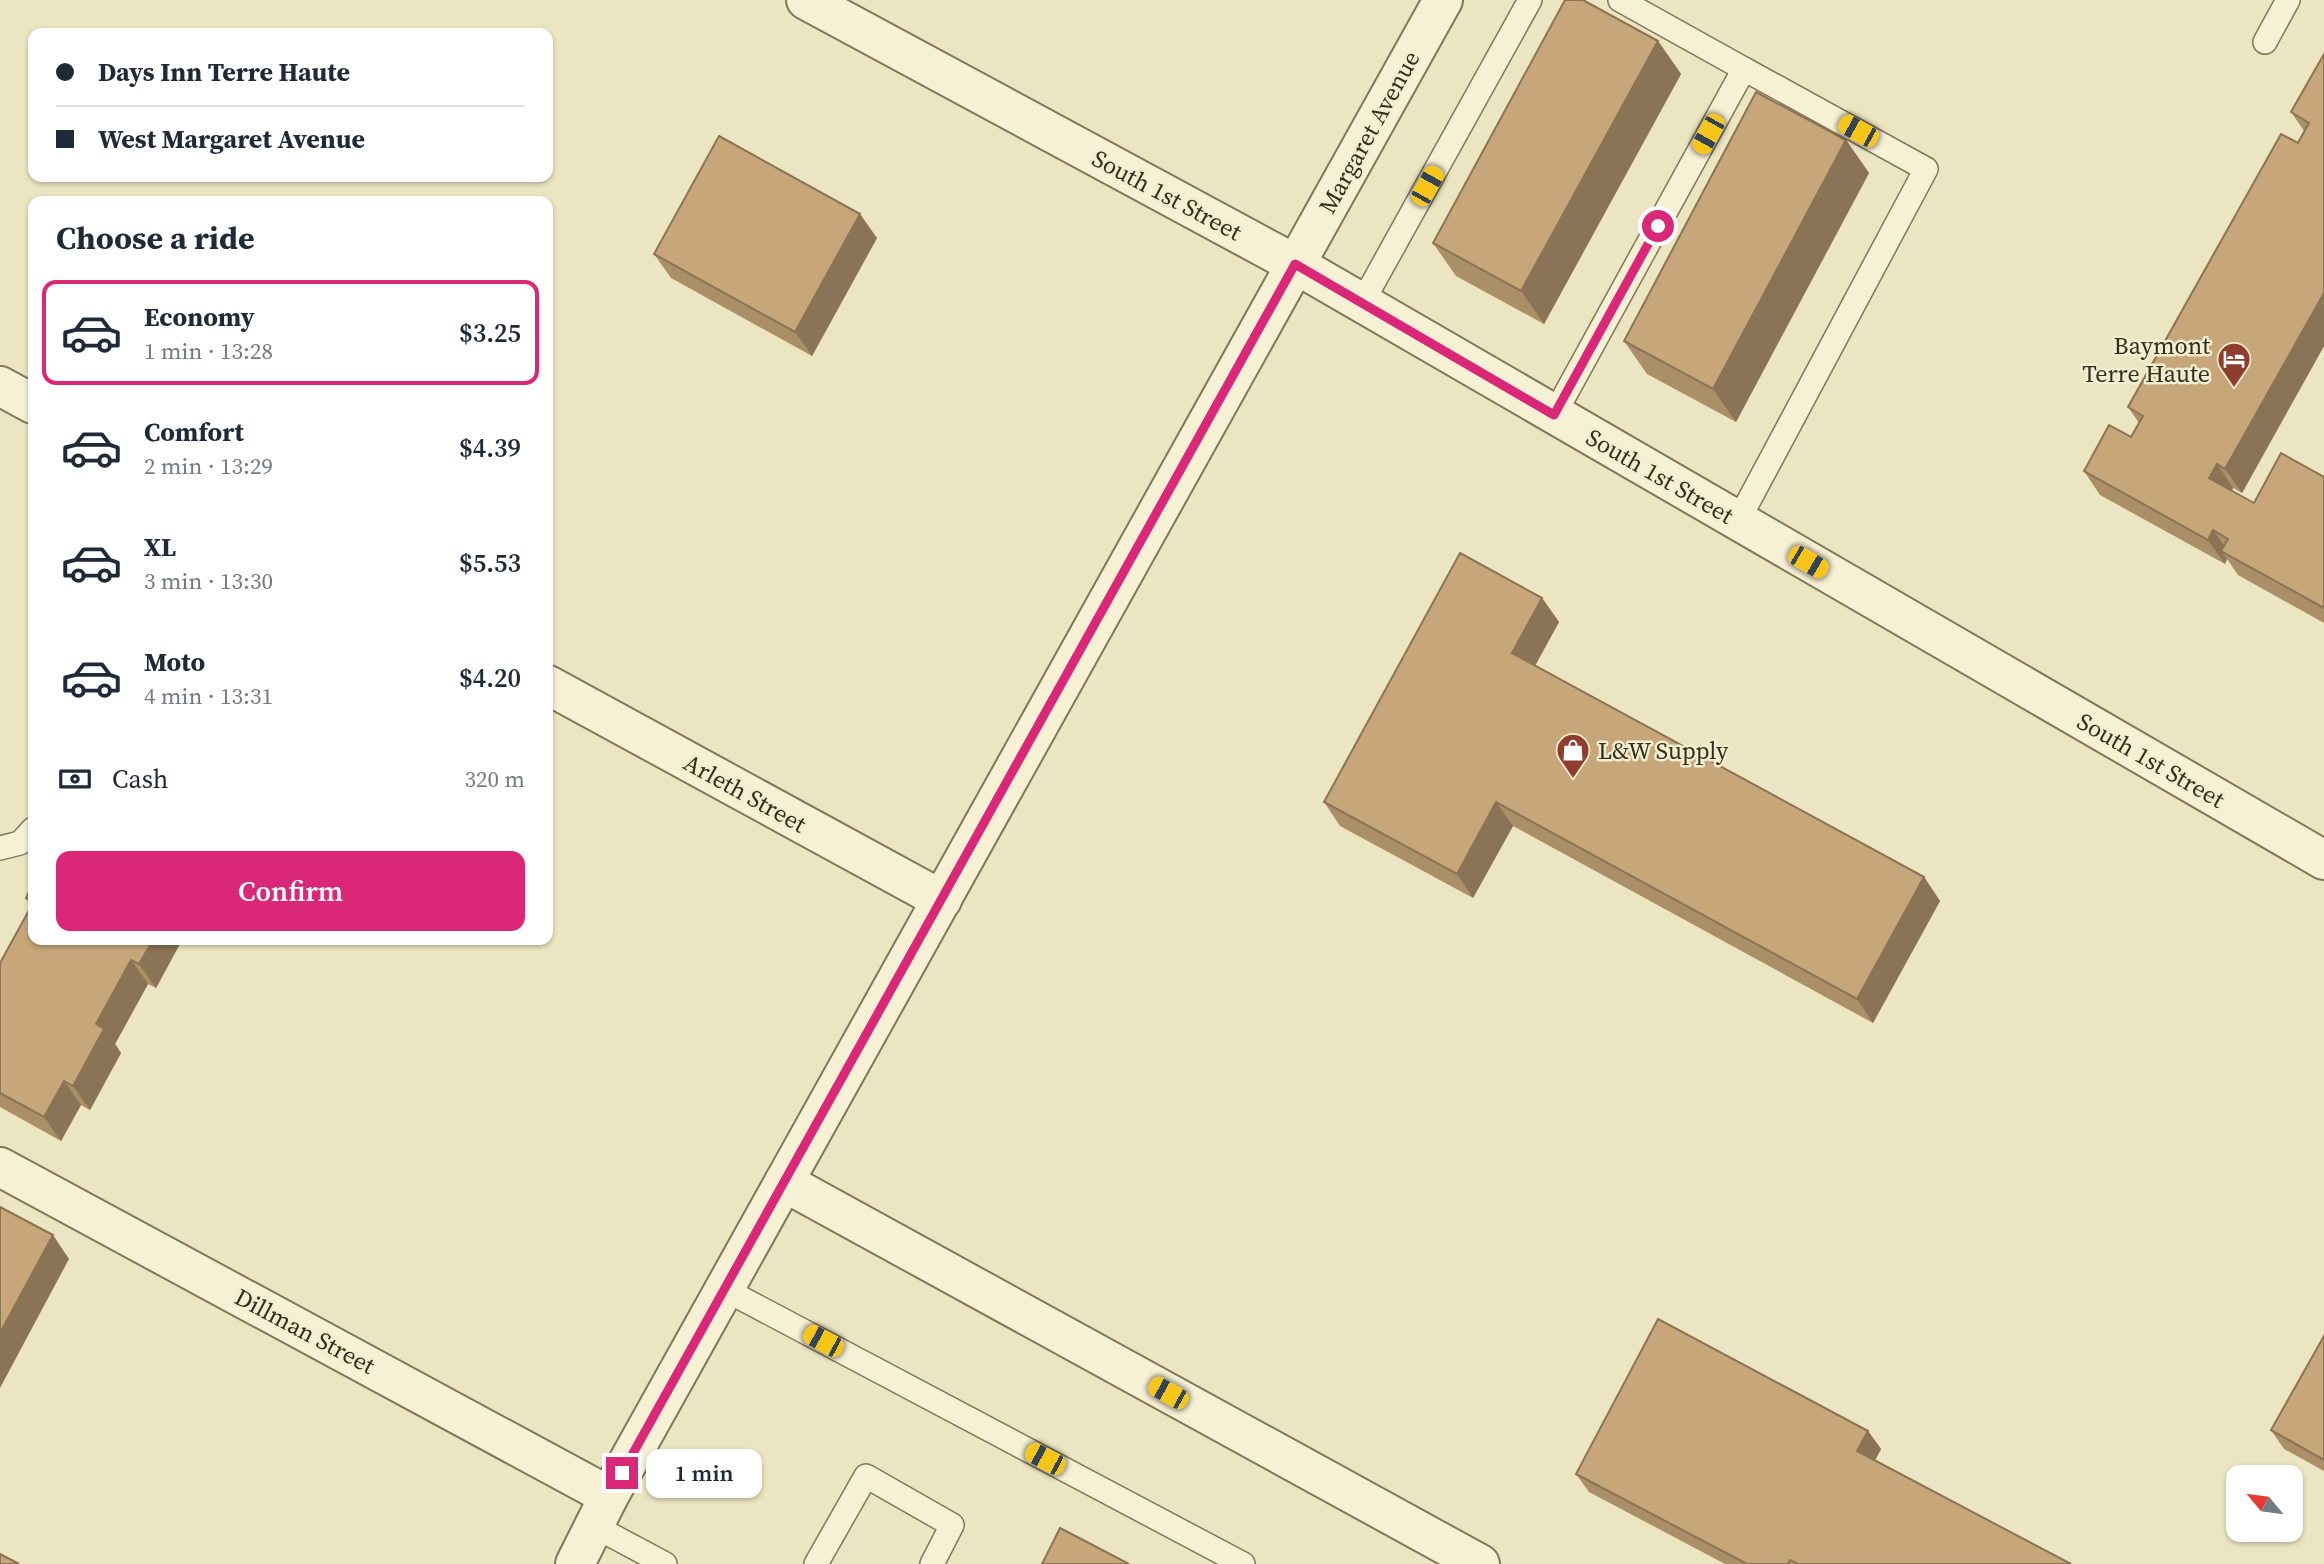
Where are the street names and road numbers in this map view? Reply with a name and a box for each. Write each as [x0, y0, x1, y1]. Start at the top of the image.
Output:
street label: Margaret Avenue [1311, 45, 1427, 219]
street label: South 1st Street [1086, 142, 1248, 248]
street label: South 1st Street [1580, 420, 1740, 532]
street label: South 1st Street [2071, 704, 2231, 816]
street label: Arleth Street [678, 746, 812, 840]
street label: Dillman Street [229, 1280, 381, 1382]

